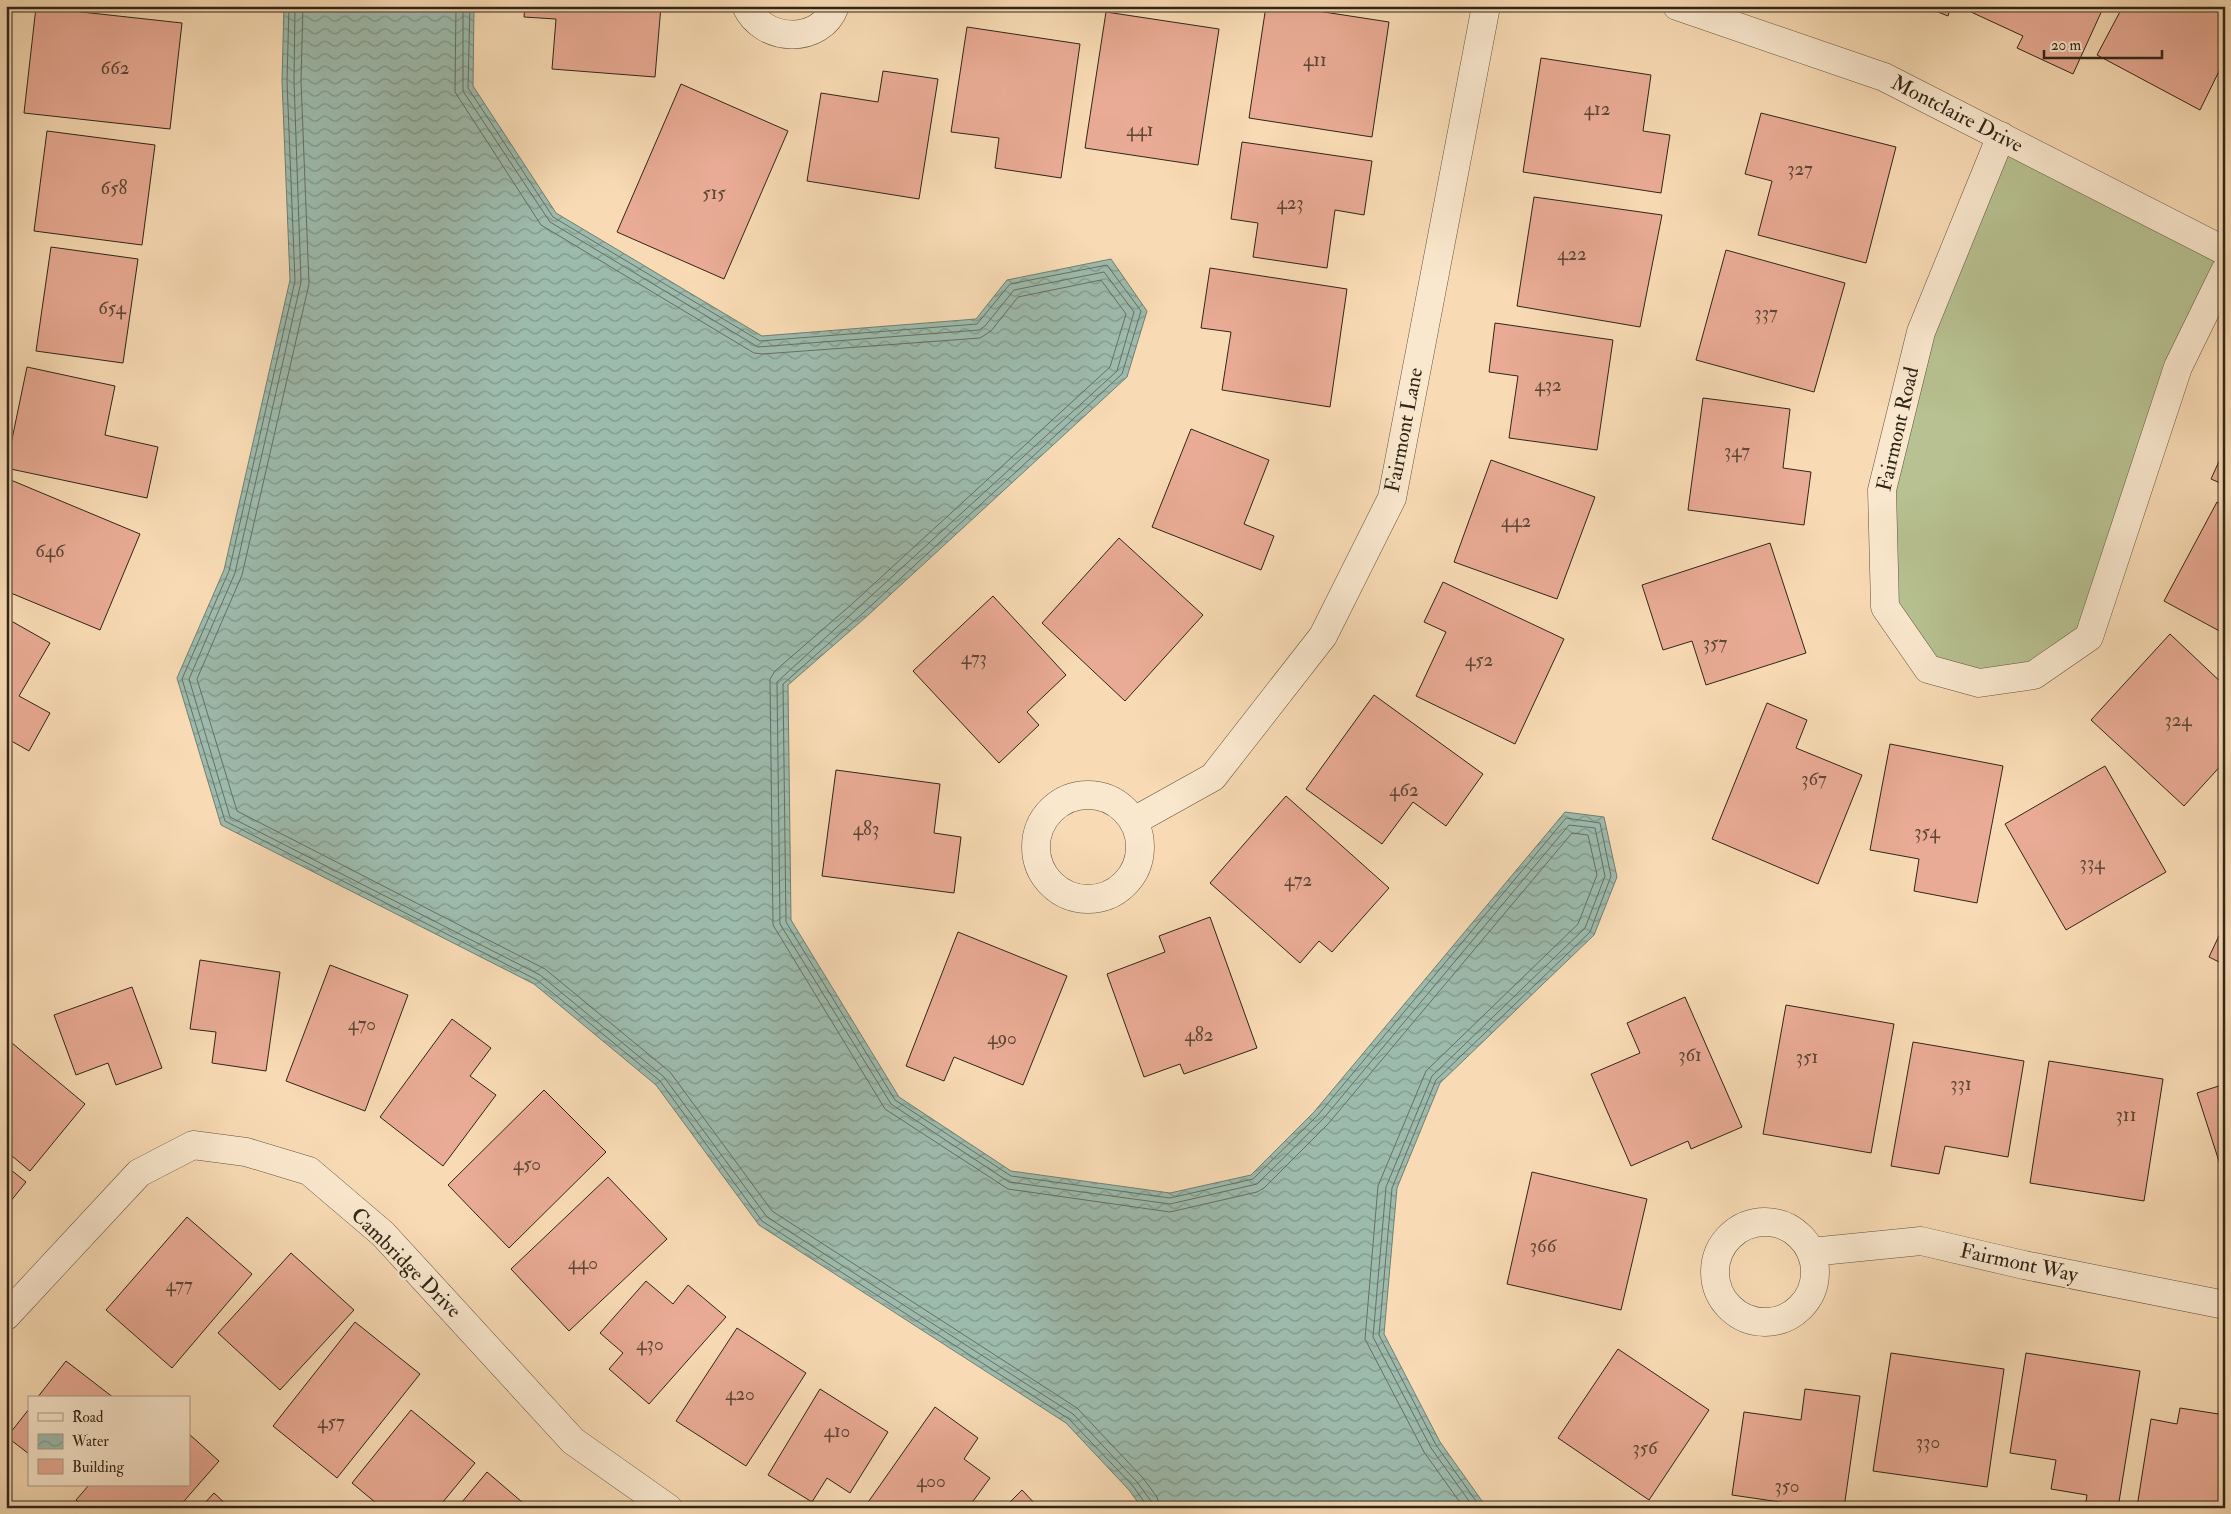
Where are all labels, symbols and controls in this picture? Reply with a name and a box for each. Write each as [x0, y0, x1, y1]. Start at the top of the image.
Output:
scale bar [2044, 28, 2161, 60]
text: 20 m [2051, 36, 2081, 55]
house number: 411 [1303, 48, 1327, 72]
house number: 662 [101, 56, 129, 80]
street label: Montclaire Drive [1886, 69, 2028, 159]
house number: 412 [1584, 97, 1610, 121]
house number: 441 [1126, 118, 1154, 142]
house number: 327 [1787, 157, 1813, 181]
house number: 658 [101, 176, 128, 200]
house number: 515 [702, 181, 726, 205]
house number: 423 [1276, 191, 1304, 215]
house number: 422 [1557, 242, 1587, 266]
house number: 654 [98, 296, 127, 320]
house number: 337 [1754, 301, 1778, 325]
street label: Fairmont Road [1871, 364, 1926, 494]
street label: Fairmont Lane [1379, 365, 1429, 495]
house number: 432 [1534, 373, 1562, 397]
house number: 347 [1724, 439, 1750, 463]
house number: 442 [1501, 509, 1531, 533]
house number: 646 [35, 539, 66, 563]
house number: 357 [1703, 631, 1727, 655]
house number: 473 [961, 646, 987, 670]
house number: 452 [1465, 648, 1493, 672]
house number: 324 [2164, 708, 2192, 732]
house number: 367 [1801, 767, 1827, 791]
house number: 462 [1389, 778, 1419, 802]
house number: 483 [853, 817, 879, 841]
house number: 354 [1914, 820, 1940, 844]
house number: 334 [2080, 851, 2105, 875]
house number: 472 [1284, 868, 1312, 892]
house number: 470 [348, 1012, 376, 1036]
house number: 482 [1185, 1023, 1213, 1047]
house number: 490 [987, 1026, 1017, 1050]
house number: 361 [1678, 1043, 1702, 1067]
house number: 351 [1796, 1045, 1818, 1069]
house number: 331 [1950, 1072, 1972, 1096]
house number: 311 [2116, 1103, 2136, 1127]
house number: 450 [513, 1152, 541, 1176]
street label: Cambridge Drive [345, 1202, 467, 1324]
house number: 366 [1530, 1234, 1558, 1258]
street label: Fairmont Way [1957, 1237, 2081, 1289]
house number: 440 [568, 1251, 598, 1275]
house number: 477 [165, 1273, 193, 1297]
house number: 430 [636, 1332, 664, 1356]
house number: 420 [725, 1382, 755, 1406]
legend [28, 1396, 190, 1486]
text: Road [72, 1408, 104, 1427]
house number: 457 [317, 1410, 345, 1434]
house number: 410 [824, 1419, 850, 1443]
house number: 330 [1916, 1430, 1940, 1454]
text: Water [71, 1432, 109, 1451]
house number: 356 [1632, 1436, 1659, 1460]
text: Building [72, 1458, 124, 1477]
house number: 400 [916, 1469, 946, 1493]
house number: 350 [1774, 1474, 1800, 1498]

